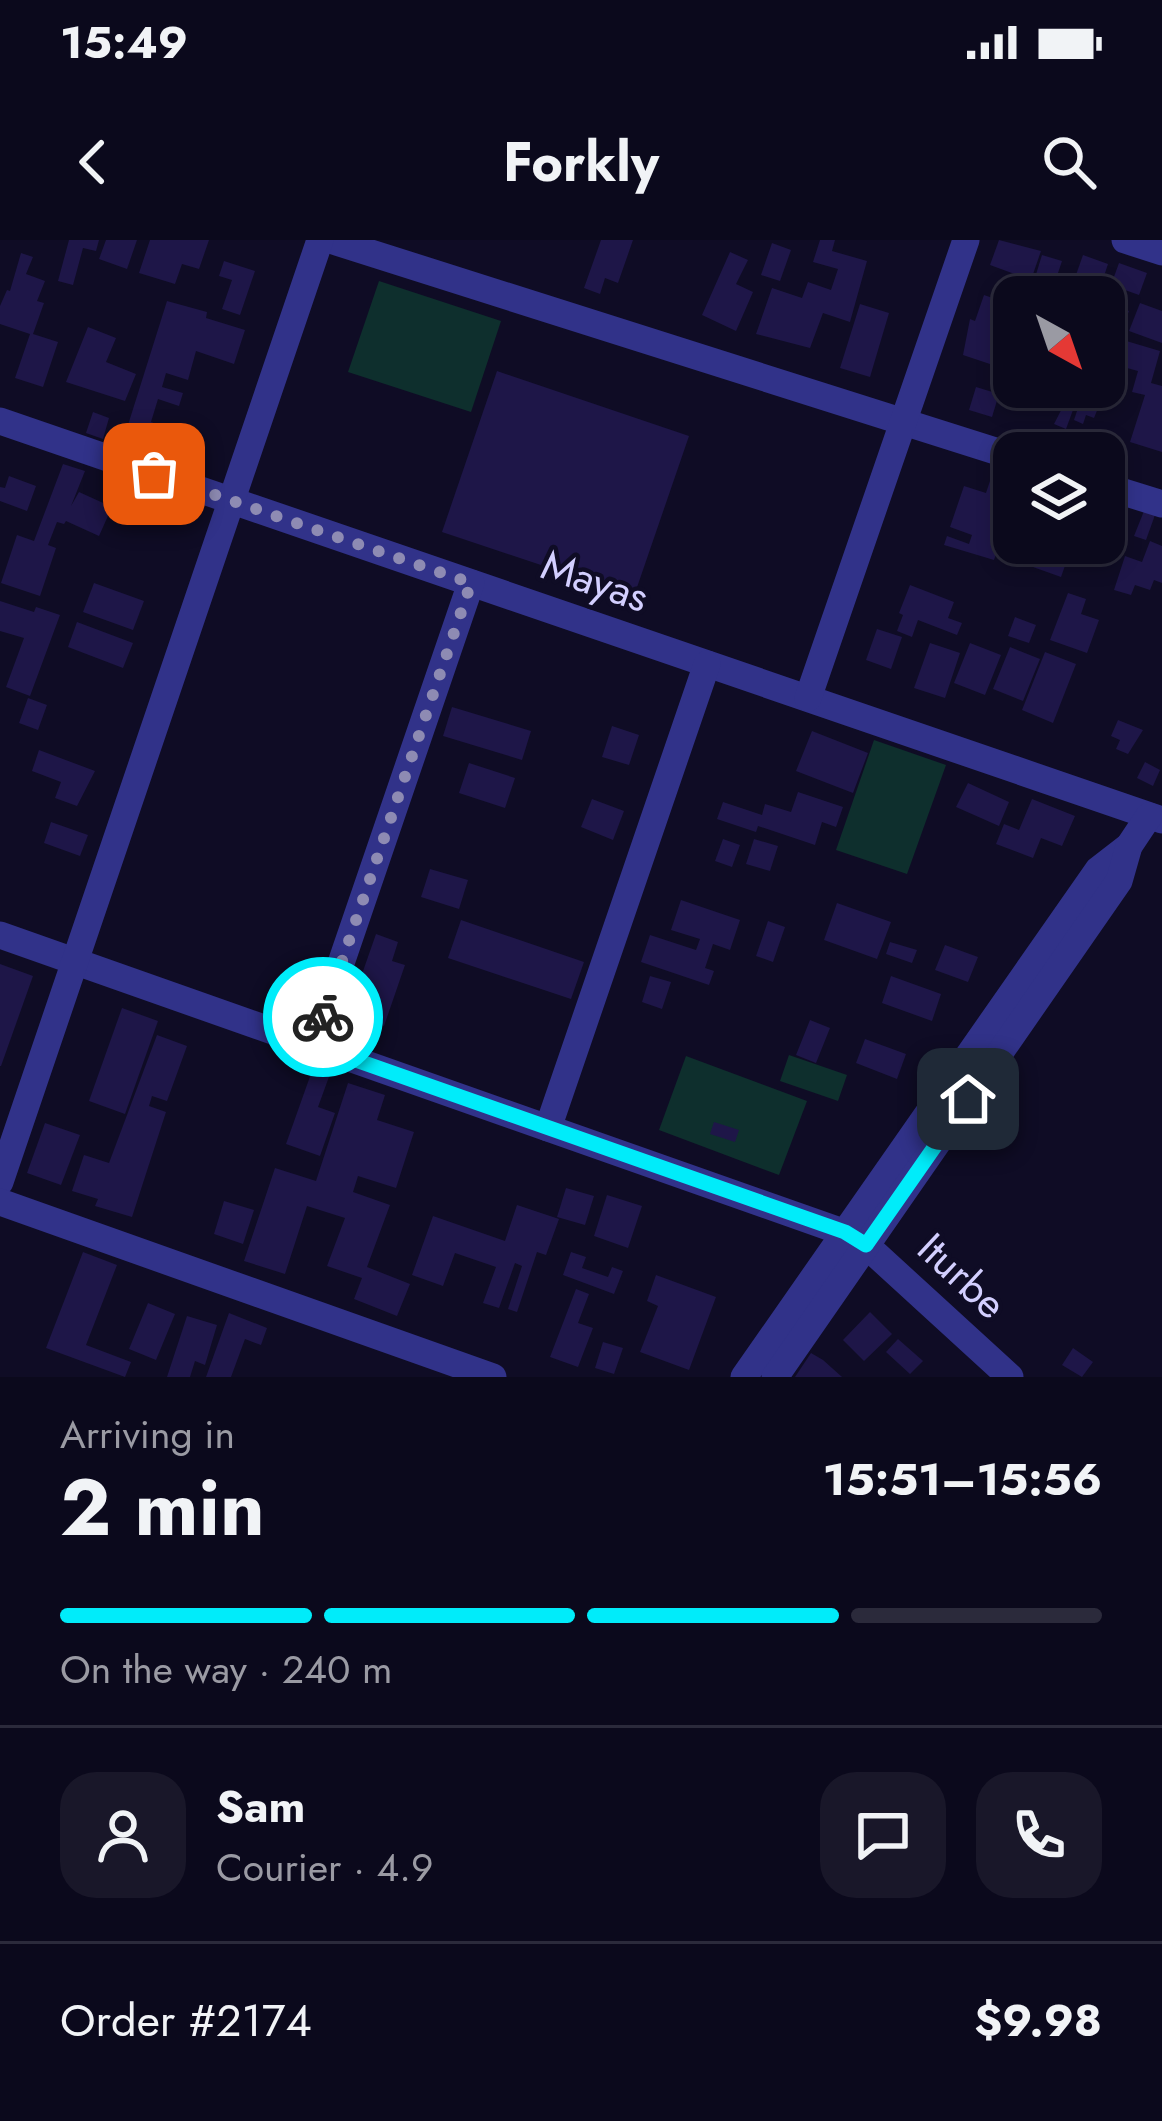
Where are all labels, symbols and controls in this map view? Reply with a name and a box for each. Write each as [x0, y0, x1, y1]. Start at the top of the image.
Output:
text: 15:49 [60, 10, 188, 75]
text: Forkly [503, 123, 659, 201]
icon: back [60, 129, 126, 195]
icon: search [1036, 129, 1102, 195]
north arrow [993, 276, 1125, 408]
map controls [993, 276, 1125, 564]
pin [103, 423, 205, 525]
button: layers [993, 432, 1125, 564]
icon: bag [121, 441, 187, 507]
street label: Mayas [533, 534, 657, 628]
courier [263, 957, 383, 1077]
icon: bike [290, 984, 356, 1050]
pin [917, 1048, 1019, 1150]
icon: home [935, 1066, 1001, 1132]
street label: Iturbe [904, 1219, 1020, 1333]
text: Arriving in [60, 1406, 235, 1463]
text: 15:51–15:56 [823, 1447, 1102, 1512]
text: 2 min [60, 1452, 265, 1564]
text: On the way · 240 m [60, 1641, 392, 1698]
button: person [60, 1772, 186, 1898]
button: chat [820, 1772, 946, 1898]
button: phone [976, 1772, 1102, 1898]
text: Sam [216, 1774, 305, 1839]
text: Courier · 4.9 [216, 1839, 433, 1896]
text: Order #2174 [60, 1988, 312, 2053]
text: $9.98 [974, 1988, 1102, 2053]

